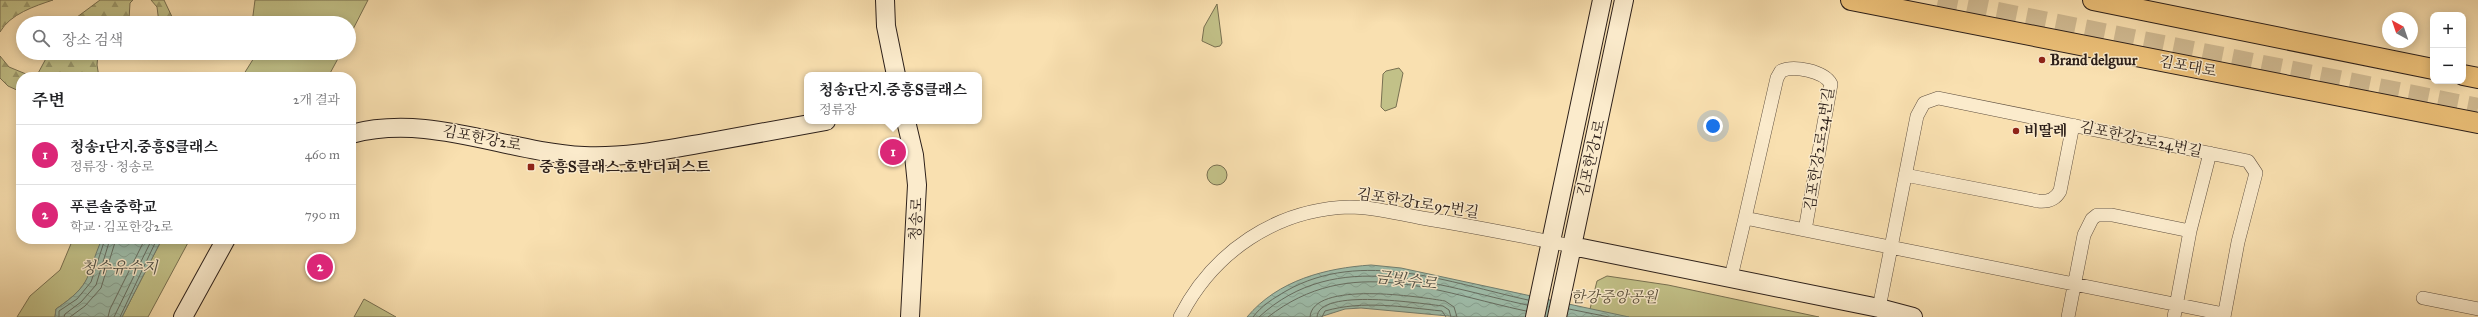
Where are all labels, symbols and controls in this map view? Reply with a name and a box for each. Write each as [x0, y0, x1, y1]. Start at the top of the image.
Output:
north arrow [2382, 12, 2418, 48]
map controls [2430, 12, 2466, 84]
button: + [2430, 12, 2466, 48]
search box [16, 16, 356, 60]
icon: search [30, 27, 52, 49]
text: 장소 검색 [62, 31, 123, 49]
button: − [2430, 48, 2466, 84]
place label: Brand delguur [2050, 51, 2138, 70]
street label: 김포대로 [2158, 52, 2219, 80]
marker: Brand delguur [2037, 55, 2047, 65]
popup [804, 72, 982, 124]
text: 청송1단지.중흥S클래스 [819, 81, 967, 99]
street label: 김포한강2로24번길 [1800, 86, 1838, 212]
text: 주변 [32, 90, 65, 111]
text: 2개 결과 [293, 92, 340, 108]
text: 정류장 [819, 102, 857, 118]
your location [1703, 116, 1723, 136]
street label: 김포한강1로 [1573, 117, 1609, 198]
street label: 김포한강2로24번길 [2078, 117, 2204, 161]
street label: 김포한강2로 [441, 122, 523, 155]
place label: 비딸레 [2024, 122, 2067, 140]
marker: 비딸레 [2011, 126, 2021, 136]
pin: 1 [880, 137, 906, 167]
text: 청송1단지.중흥S클래스 [70, 138, 218, 156]
text: 1 [42, 147, 48, 163]
text: 460 m [305, 147, 340, 163]
place label: 중흥S클래스.호반더퍼스트 [539, 158, 711, 176]
text: 정류장 · 청송로 [70, 159, 154, 175]
marker: 중흥S클래스.호반더퍼스트 [526, 162, 536, 172]
street label: 김포한강1로97번길 [1356, 184, 1480, 222]
street label: 청송로 [906, 196, 926, 241]
text: 푸른솔중학교 [70, 198, 157, 216]
text: 2 [42, 207, 48, 223]
text: 790 m [305, 207, 340, 223]
text: 학교 · 김포한강2로 [70, 219, 173, 235]
pin: 2 [307, 252, 333, 282]
water label: 청수유수지 [80, 258, 159, 277]
water label: 금빛수로 [1374, 267, 1438, 293]
park label: 한강중앙공원 [1571, 288, 1659, 306]

